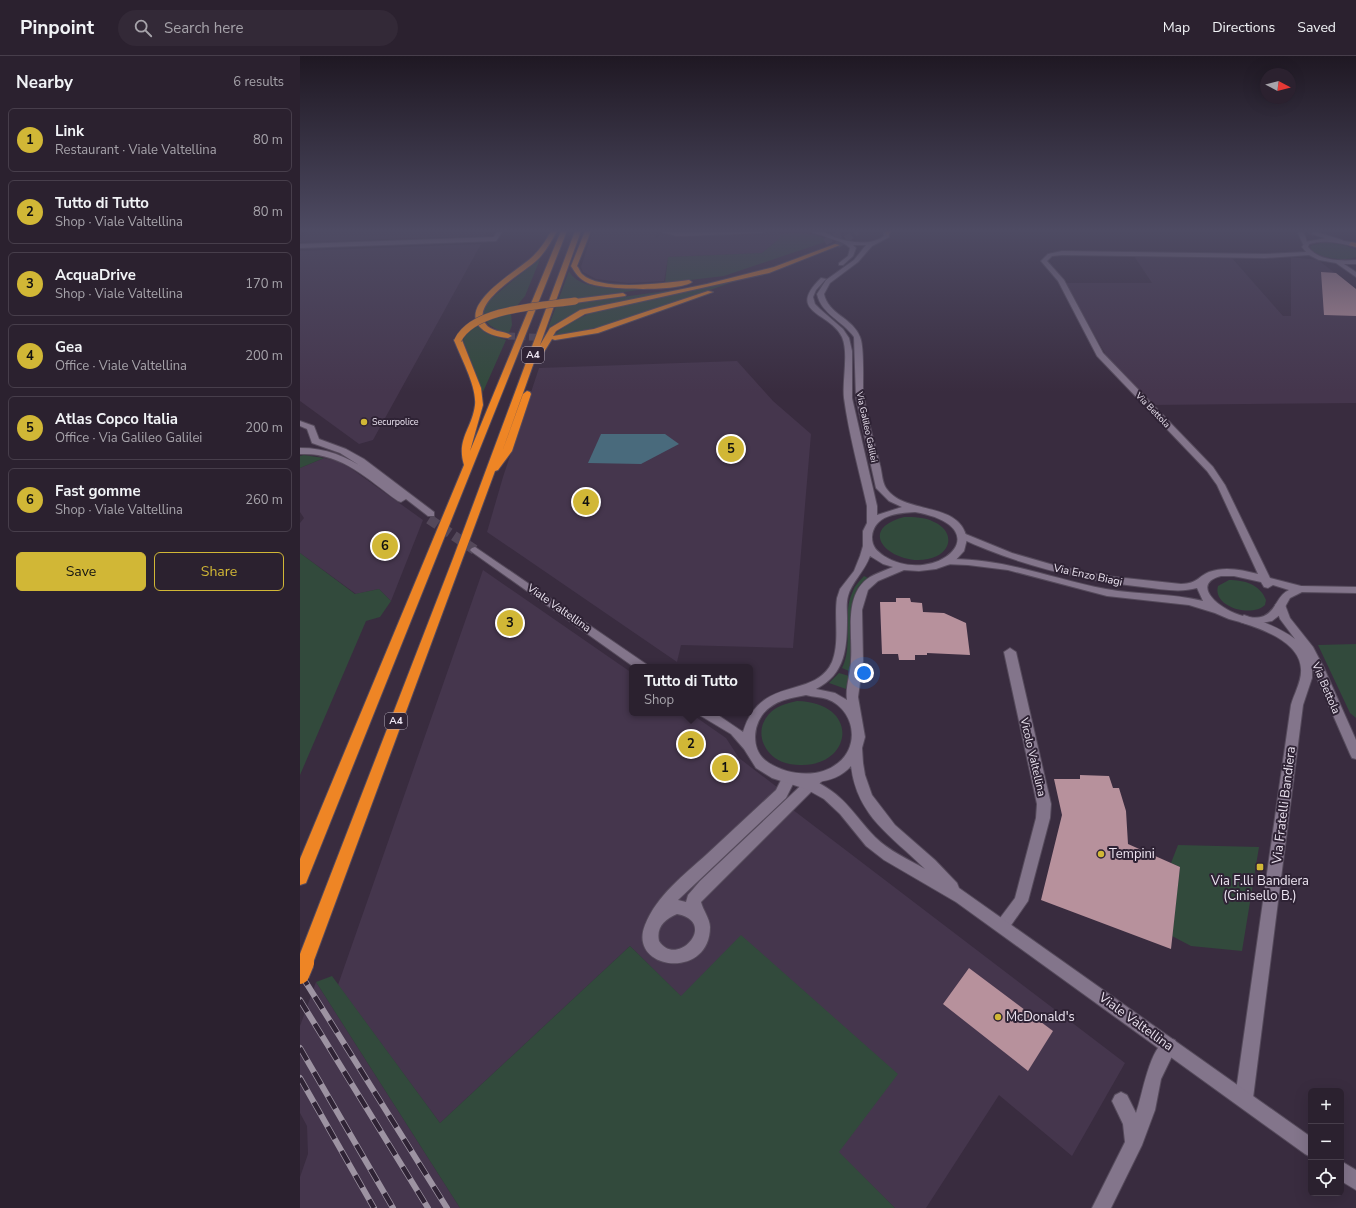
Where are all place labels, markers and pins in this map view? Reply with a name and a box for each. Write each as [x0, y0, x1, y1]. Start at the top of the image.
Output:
place label: Securpolice [372, 416, 419, 428]
marker: Securpolice [359, 417, 369, 427]
pin: 5 [718, 434, 744, 464]
pin: 4 [573, 487, 599, 517]
pin: 6 [372, 531, 398, 561]
pin: 3 [497, 608, 523, 638]
pin: 2 [678, 729, 704, 759]
pin: 1 [712, 753, 738, 783]
place label: Tempini [1109, 845, 1155, 863]
marker: Tempini [1096, 849, 1106, 859]
marker: Via F.lli Bandiera (Cinisello B.) [1255, 862, 1265, 872]
place label: Via F.lli Bandiera (Cinisello B.) [1210, 872, 1309, 905]
place label: McDonald's [1006, 1008, 1075, 1026]
marker: McDonald's [993, 1012, 1003, 1022]

